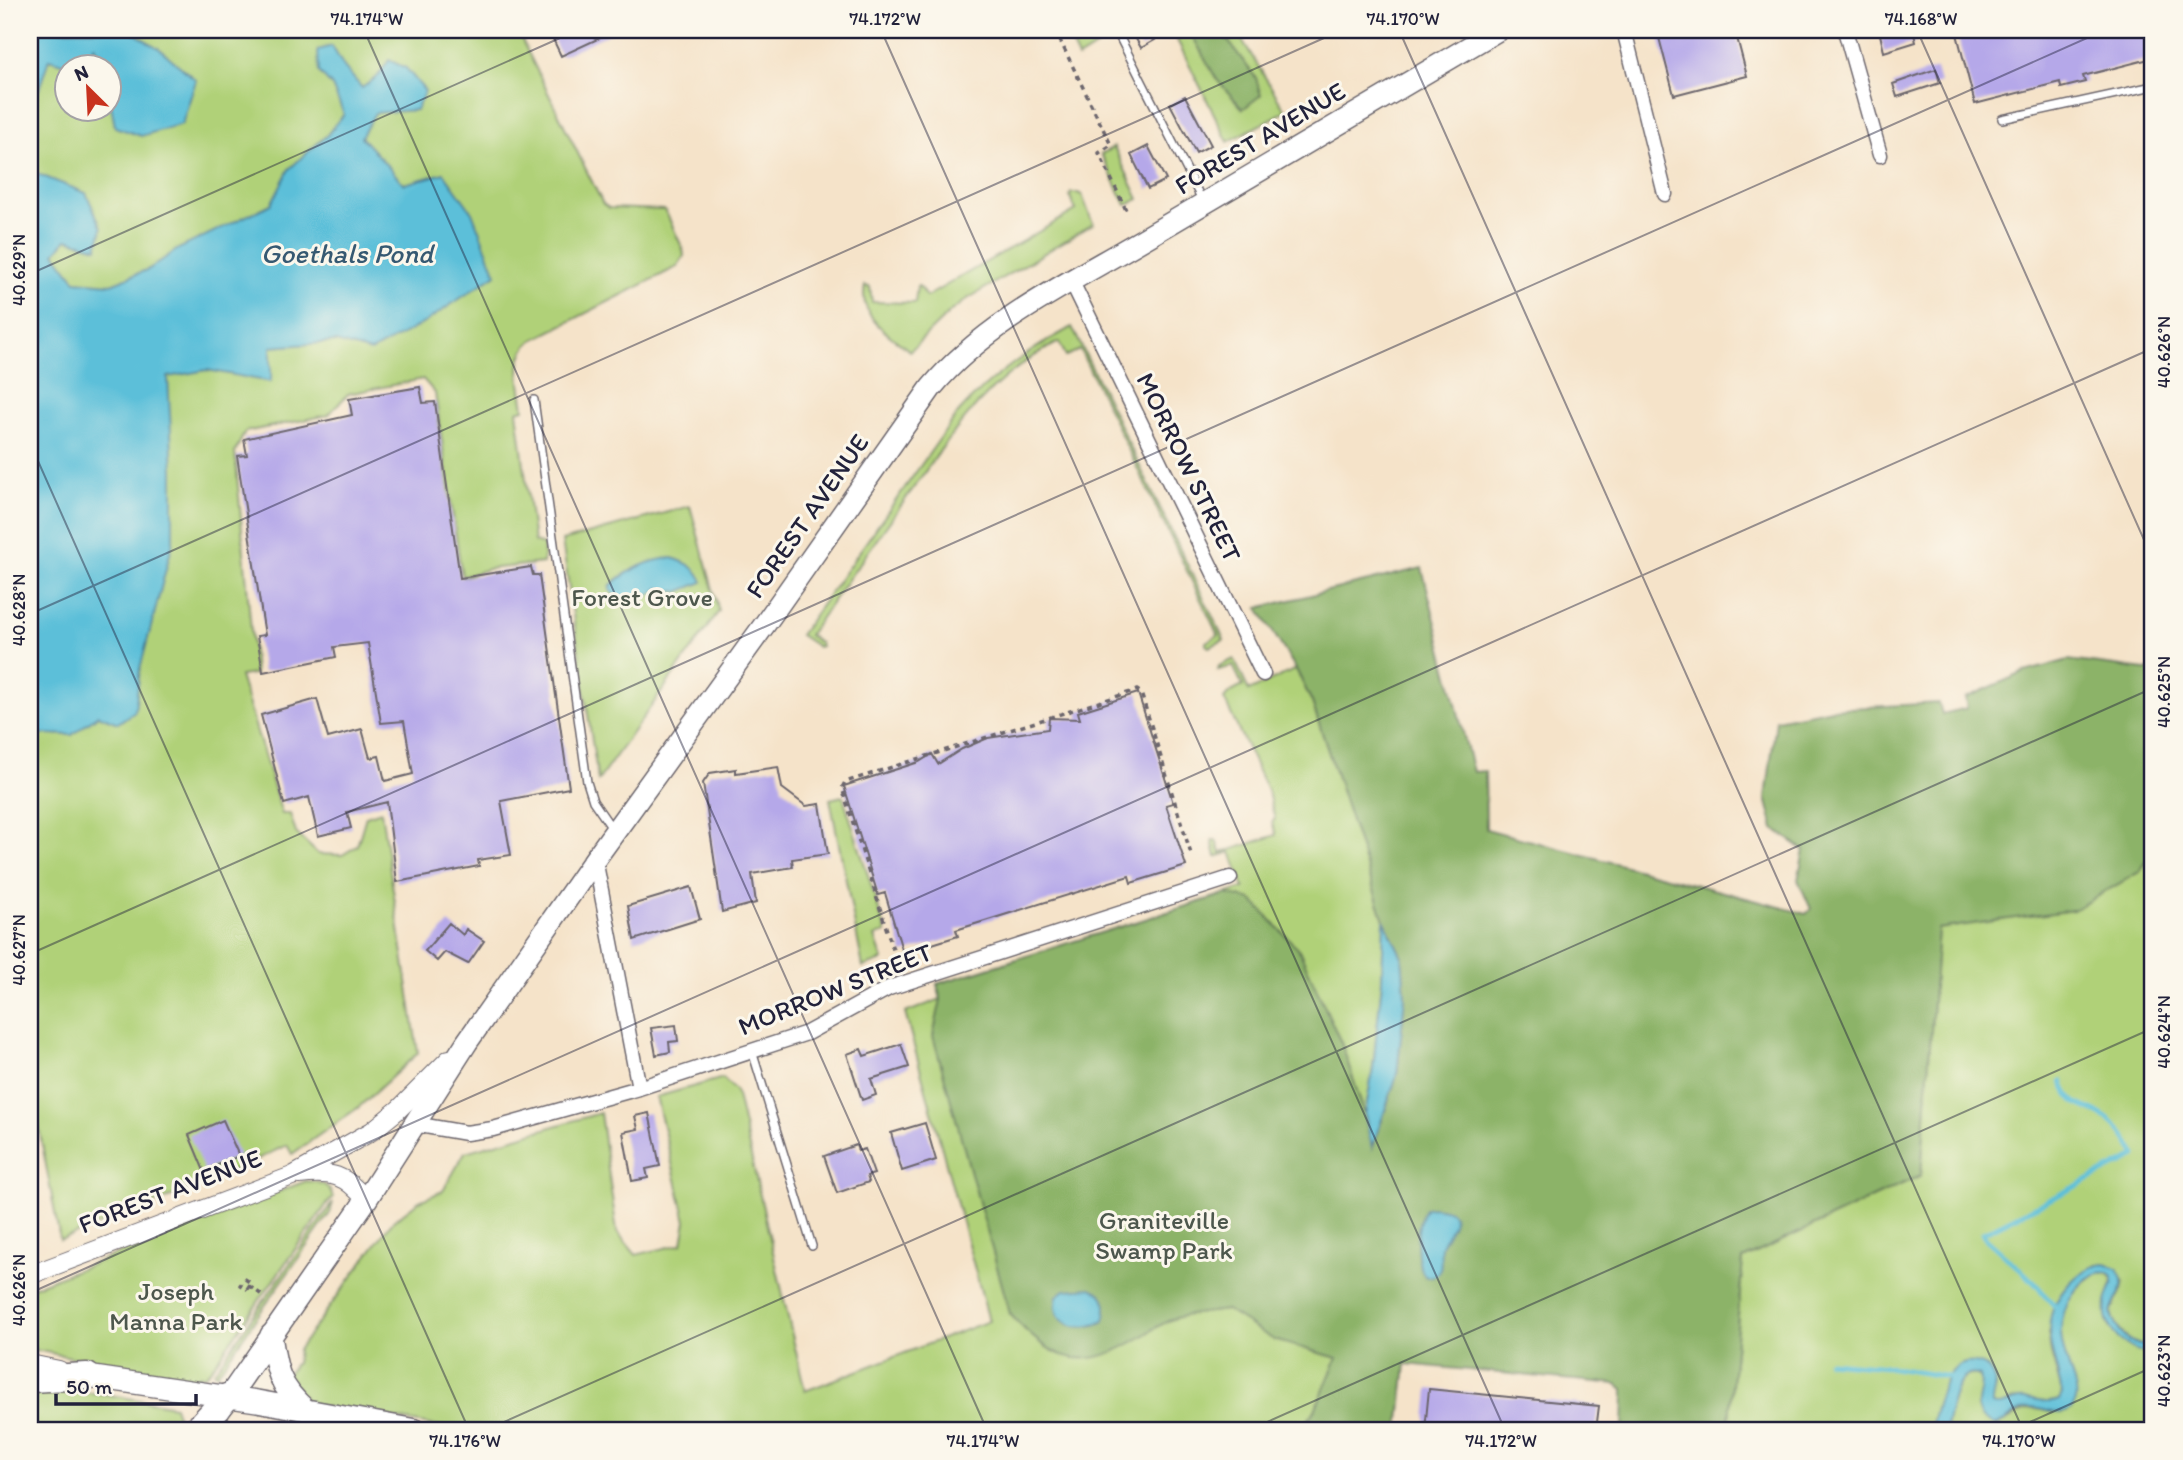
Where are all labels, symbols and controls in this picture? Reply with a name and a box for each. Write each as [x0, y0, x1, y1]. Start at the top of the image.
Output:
text: 74.174°W [331, 8, 403, 30]
text: 74.172°W [849, 8, 921, 30]
text: 74.170°W [1366, 8, 1440, 30]
text: 74.168°W [1885, 8, 1957, 30]
north arrow [52, 52, 122, 122]
text: N [71, 60, 92, 86]
street label: FOREST AVENUE [1169, 75, 1351, 201]
text: 40.629°N [8, 234, 30, 306]
water label: Goethals Pond [261, 236, 436, 270]
text: 40.626°N [2153, 316, 2175, 388]
street label: MORROW STREET [1129, 367, 1249, 567]
street label: FOREST AVENUE [738, 428, 876, 604]
text: 40.628°N [8, 574, 30, 646]
park label: Forest Grove [571, 581, 713, 613]
text: 40.625°N [2153, 656, 2175, 728]
text: 40.627°N [8, 914, 30, 986]
street label: MORROW STREET [733, 935, 937, 1043]
text: 40.624°N [2153, 995, 2175, 1069]
street label: FOREST AVENUE [74, 1141, 266, 1241]
park label: Graniteville Swamp Park [1095, 1204, 1233, 1266]
text: 40.626°N [8, 1254, 30, 1326]
park label: Joseph Manna Park [109, 1275, 243, 1337]
text: 40.623°N [2153, 1335, 2175, 1407]
scale bar [56, 1362, 196, 1406]
text: 50 m [66, 1374, 113, 1399]
text: 74.176°W [429, 1430, 501, 1452]
text: 74.174°W [947, 1430, 1019, 1452]
text: 74.172°W [1465, 1430, 1537, 1452]
text: 74.170°W [1982, 1430, 2056, 1452]

